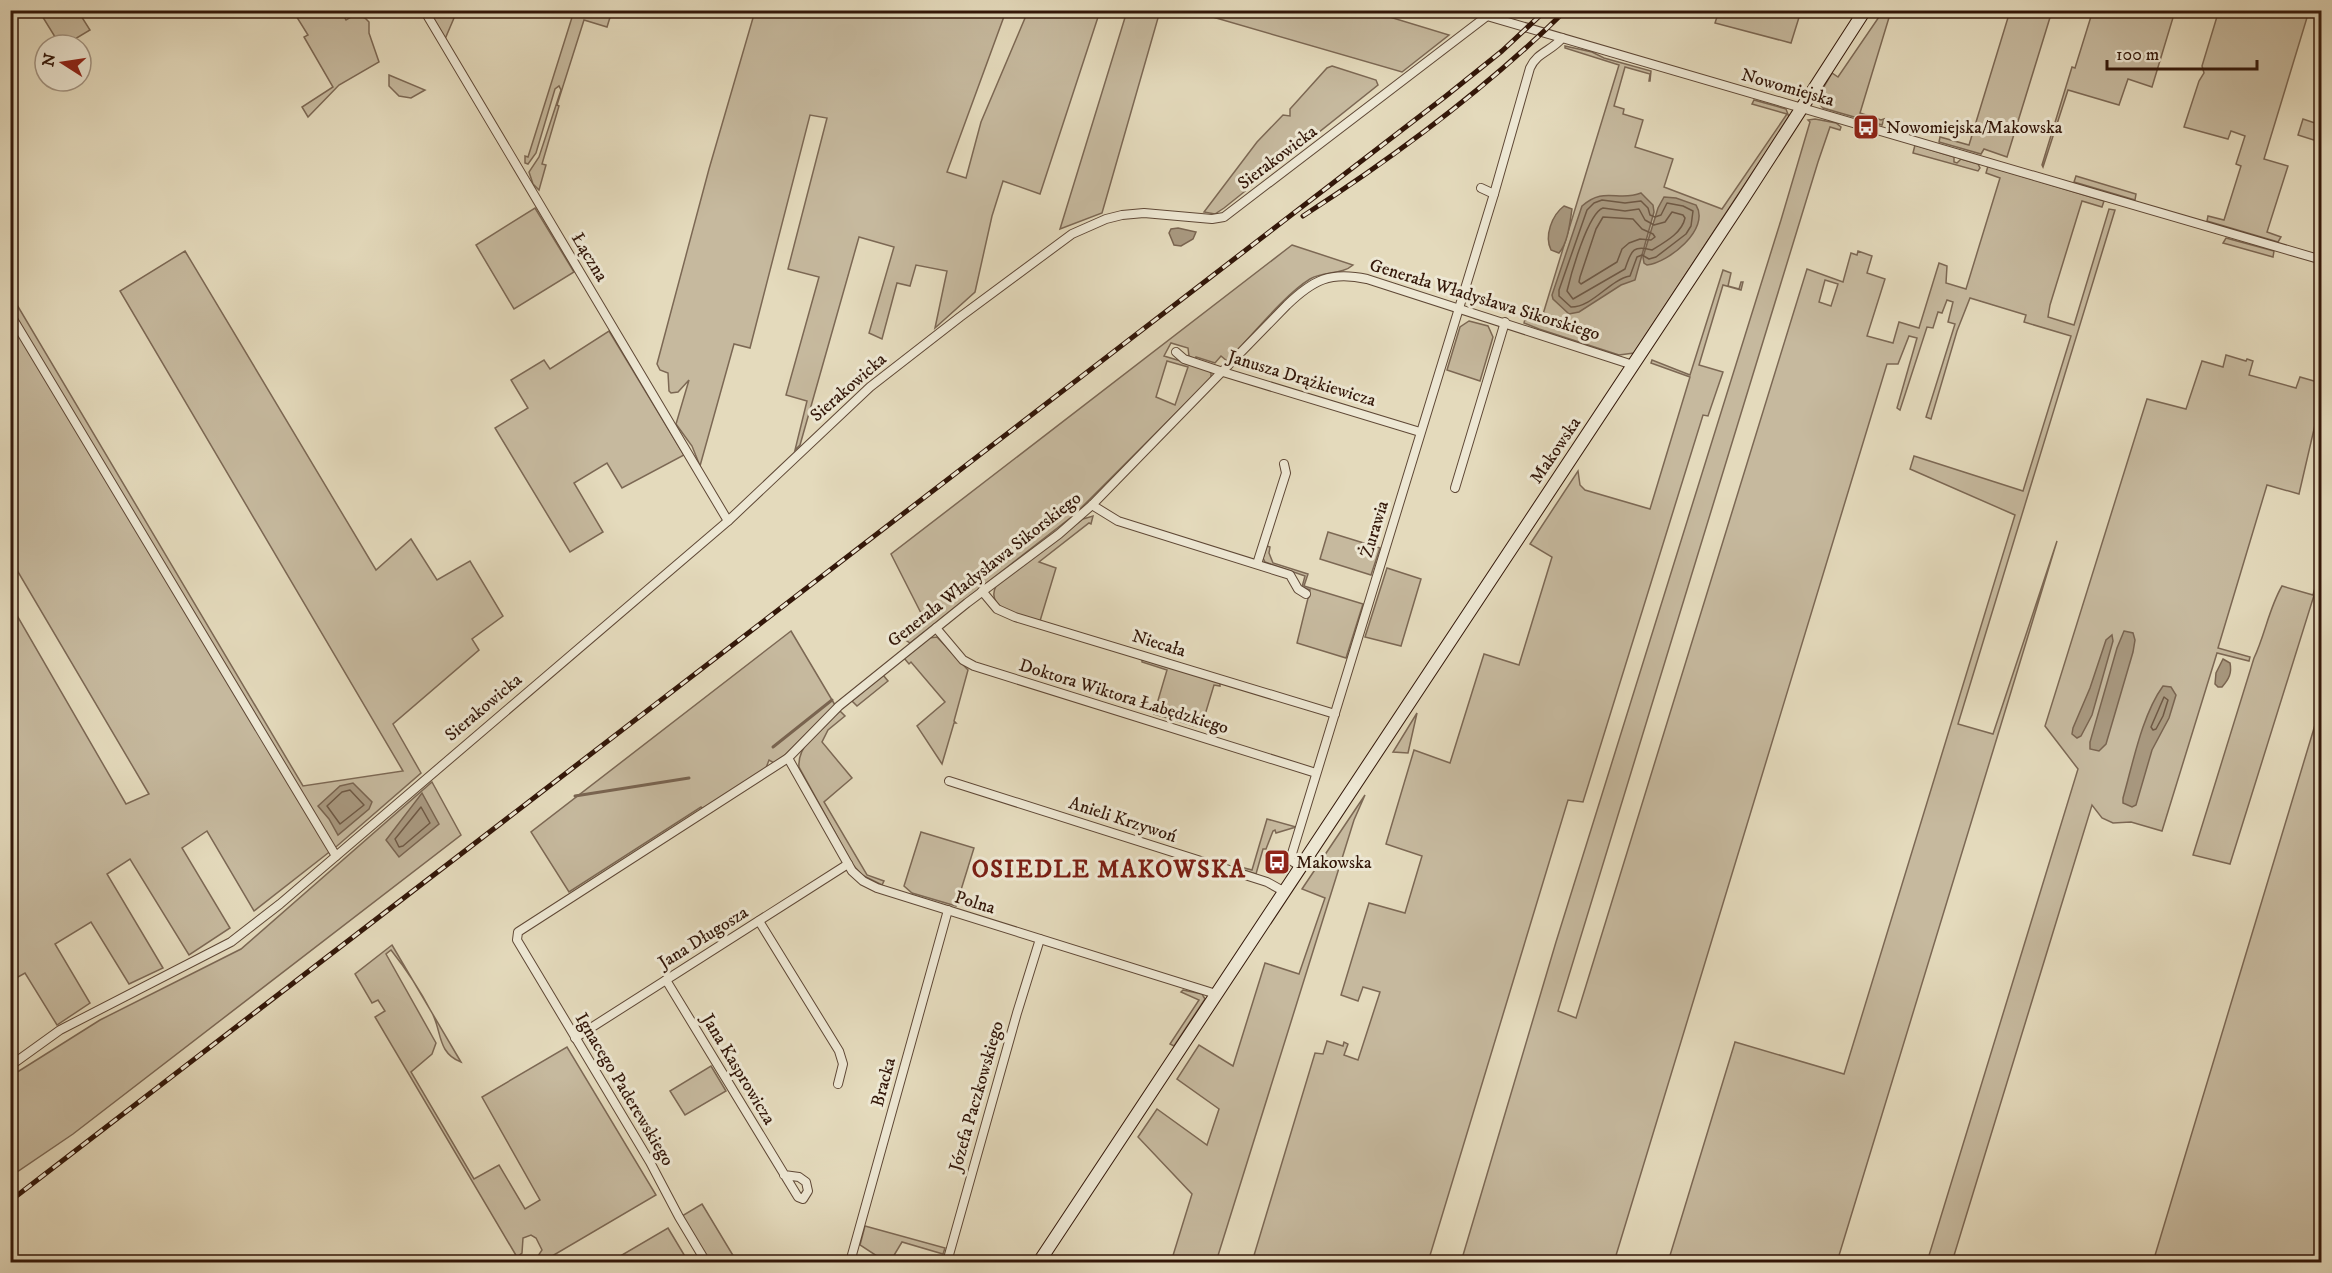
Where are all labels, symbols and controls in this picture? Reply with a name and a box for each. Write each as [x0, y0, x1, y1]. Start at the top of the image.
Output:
north arrow [33, 33, 93, 93]
scale bar [2107, 33, 2257, 71]
text: 100 m [2116, 44, 2159, 66]
text: N [38, 52, 60, 69]
street label: Nowomiejska [1739, 64, 1837, 112]
bus stop icon: Nowomiejska/Makowska [1851, 112, 1881, 142]
place label: Nowomiejska/Makowska [1886, 117, 2063, 139]
street label: Sierakowicka [1234, 121, 1322, 195]
street label: Łączna [566, 229, 612, 286]
street label: Generała Władysława Sikorskiego [1367, 254, 1603, 346]
street label: Janusza Drążkiewicza [1223, 345, 1379, 412]
street label: Sierakowicka [806, 348, 892, 427]
street label: Makowska [1526, 413, 1586, 488]
street label: Generała Władysława Sikorskiego [883, 487, 1086, 652]
street label: Żurawia [1356, 498, 1394, 560]
street label: Niecała [1129, 625, 1188, 663]
street label: Doktora Wiktora Łabędzkiego [1016, 655, 1231, 739]
street label: Sierakowicka [441, 669, 527, 746]
street label: Anieli Krzywoń [1066, 792, 1180, 848]
bus stop icon: Makowska [1262, 847, 1292, 877]
place label: Makowska [1296, 852, 1372, 874]
district label: OSIEDLE MAKOWSKA [972, 855, 1246, 885]
street label: Polna [952, 886, 998, 920]
street label: Jana Długosza [653, 901, 753, 975]
street label: Jana Kasprowicza [695, 1008, 780, 1129]
street label: Ignacego Paderewskiego [570, 1009, 679, 1170]
street label: Józefa Paczkowskiego [944, 1018, 1009, 1176]
street label: Bracka [867, 1055, 901, 1109]

